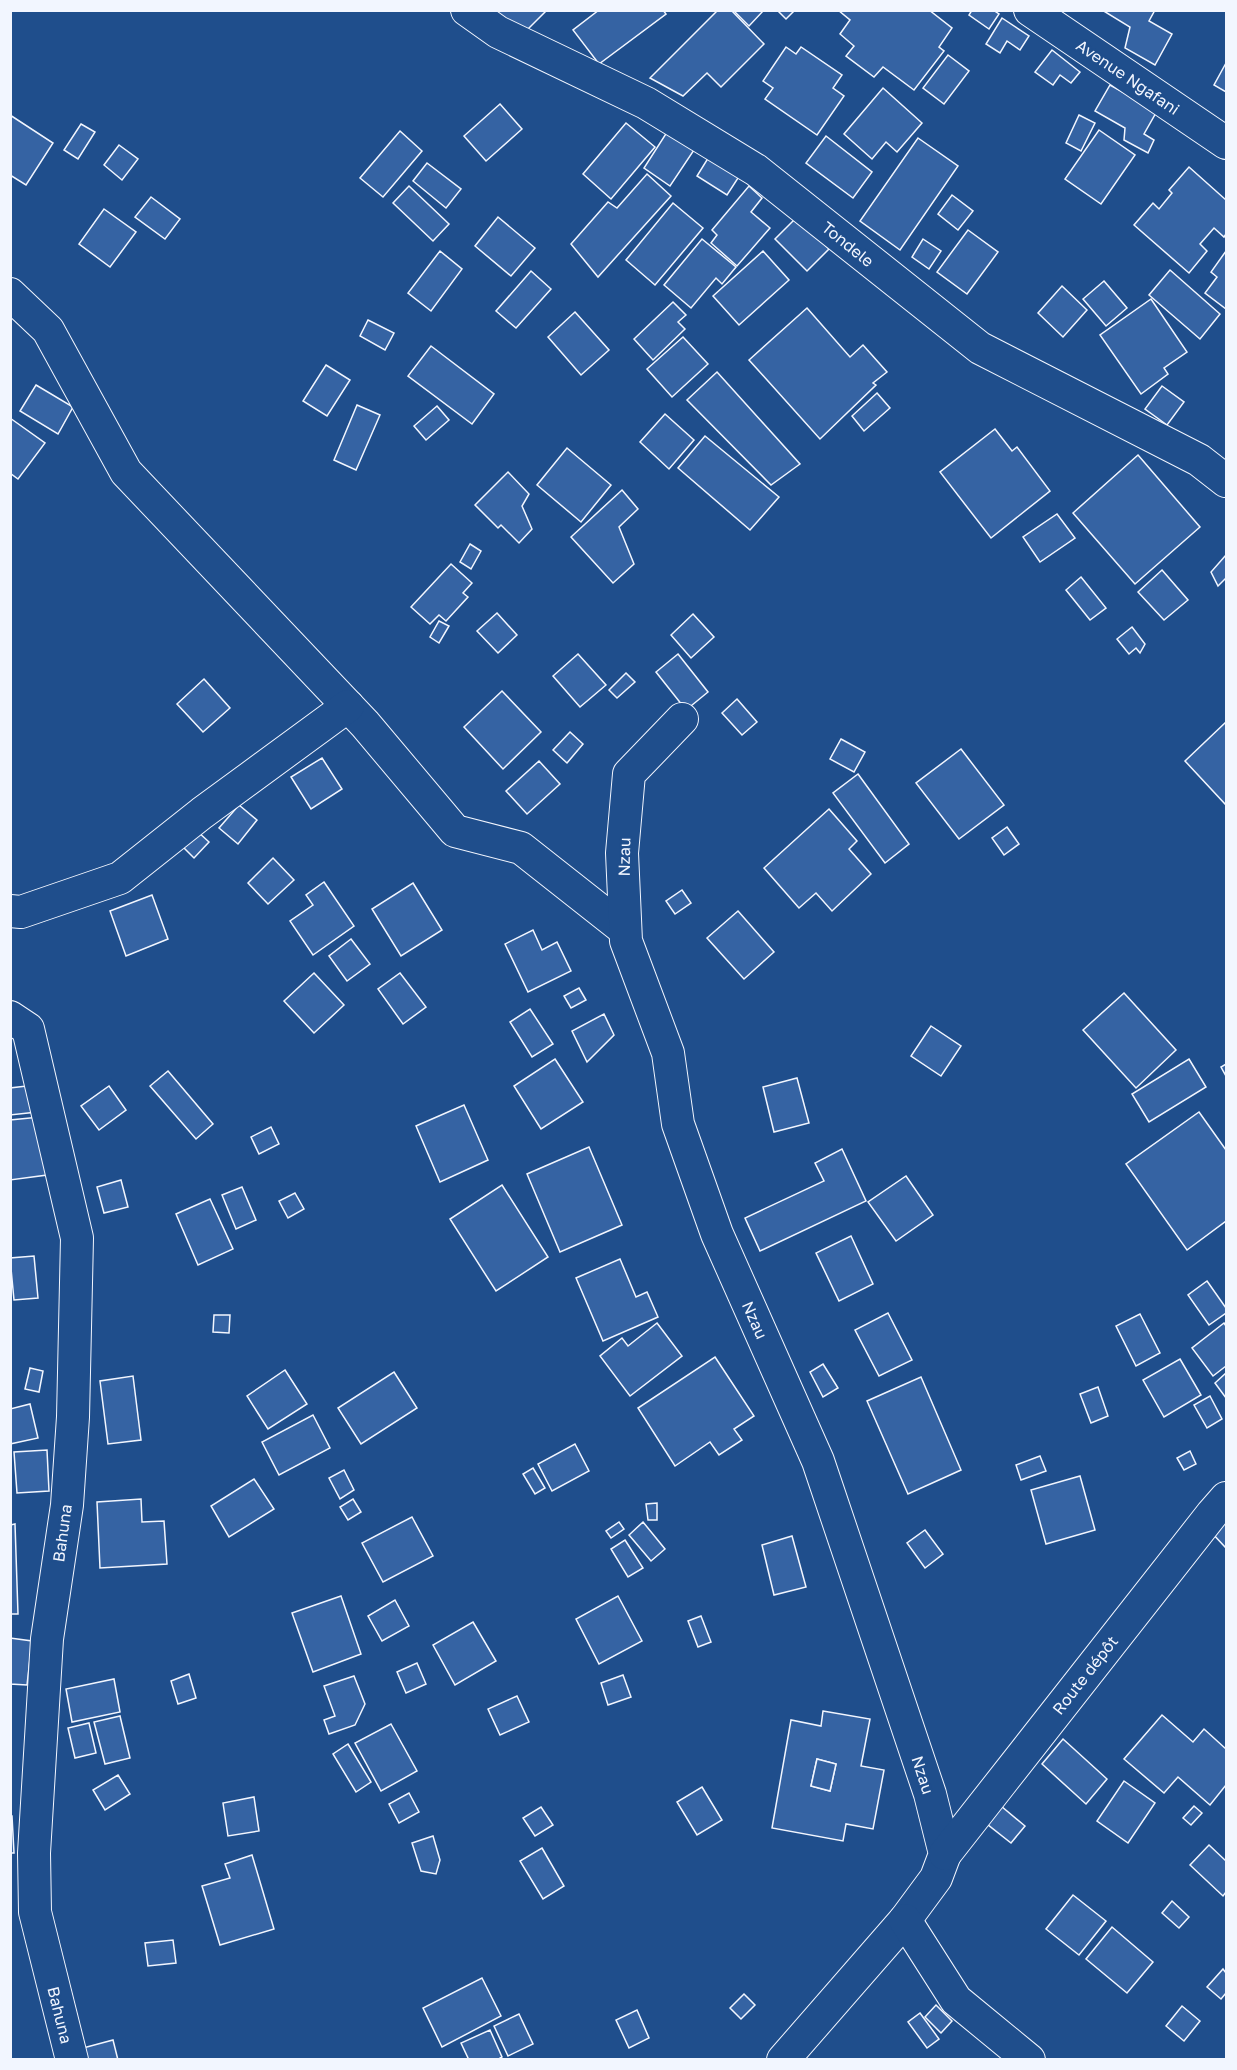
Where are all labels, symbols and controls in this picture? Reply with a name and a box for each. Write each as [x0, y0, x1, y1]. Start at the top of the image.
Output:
street label: Avenue Ngafani [1073, 35, 1183, 119]
street label: Tondele [818, 217, 878, 271]
street label: Nzau [614, 837, 634, 877]
street label: Nzau [738, 1298, 772, 1342]
street label: Bahuna [48, 1503, 76, 1563]
street label: Route dépôt [1048, 1632, 1122, 1718]
street label: Nzau [907, 1753, 939, 1797]
street label: Bahuna [43, 1984, 77, 2046]

